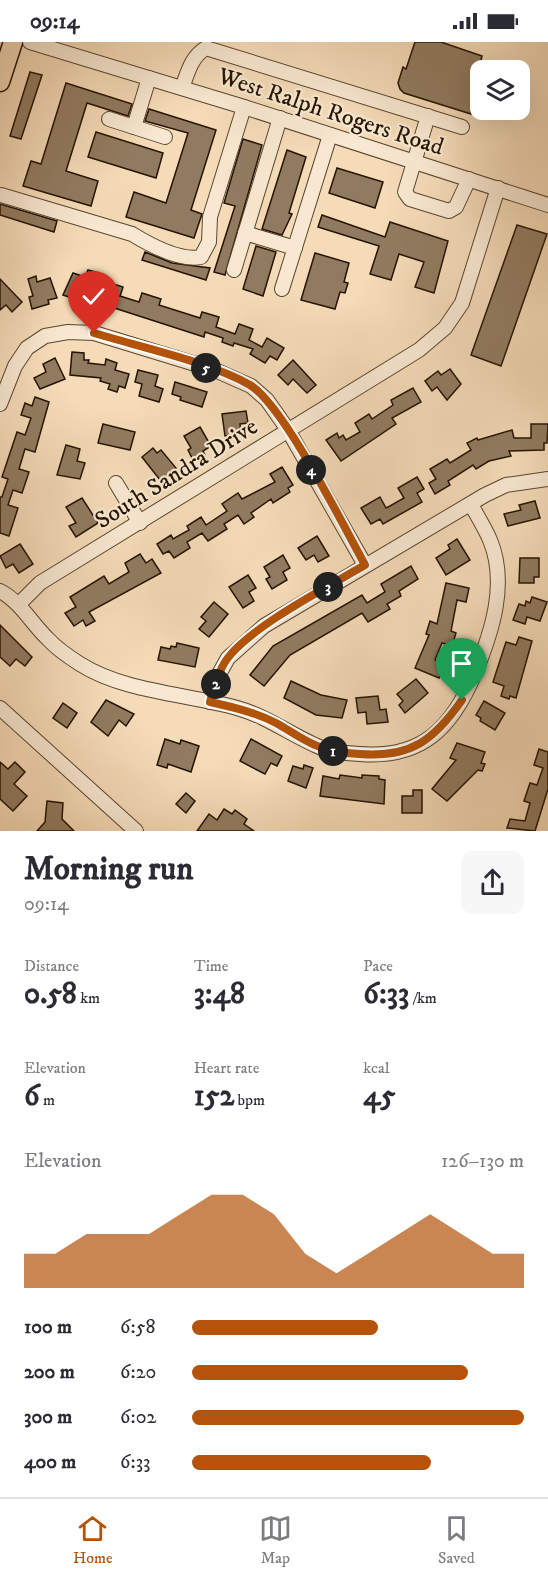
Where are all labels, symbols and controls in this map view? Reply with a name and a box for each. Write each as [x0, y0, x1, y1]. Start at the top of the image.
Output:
text: 09:14 [30, 8, 79, 35]
map controls [470, 60, 530, 120]
button: layers [470, 60, 530, 120]
street label: West Ralph Rogers Road [213, 61, 447, 163]
pin [68, 271, 119, 333]
icon: check [77, 280, 110, 313]
pin: 5 [191, 353, 221, 383]
text: 5 [202, 358, 210, 378]
street label: South Sandra Drive [90, 412, 263, 536]
pin: 4 [296, 455, 326, 485]
text: 4 [306, 460, 316, 480]
pin: 3 [313, 572, 343, 602]
text: 3 [325, 577, 331, 597]
pin [436, 638, 487, 700]
icon: arrive [445, 647, 478, 680]
pin: 2 [201, 669, 231, 699]
text: 2 [212, 674, 220, 694]
pin: 1 [318, 736, 348, 766]
text: 1 [330, 741, 336, 761]
text: Morning run [24, 849, 193, 890]
button: share [461, 851, 524, 914]
text: 09:14 [24, 892, 69, 917]
text: Distance [24, 956, 79, 976]
text: Time [194, 956, 228, 976]
text: Pace [363, 956, 393, 976]
text: 0.58 [24, 976, 77, 1013]
text: 3:48 [194, 976, 245, 1013]
text: 6:33 [363, 976, 409, 1013]
text: km [77, 988, 100, 1008]
text: /km [409, 988, 437, 1008]
text: Elevation [24, 1058, 86, 1078]
text: Heart rate [194, 1058, 259, 1078]
text: kcal [363, 1058, 390, 1078]
text: 6 [24, 1078, 40, 1115]
text: 152 [194, 1078, 234, 1115]
text: 45 [363, 1078, 395, 1115]
text: m [40, 1090, 55, 1110]
text: bpm [234, 1090, 265, 1110]
text: Elevation [24, 1149, 101, 1174]
text: 126–130 m [441, 1149, 524, 1174]
text: 100 m [24, 1315, 72, 1340]
text: 6:58 [120, 1315, 156, 1340]
text: 200 m [24, 1360, 75, 1385]
text: 6:20 [120, 1360, 156, 1385]
text: 300 m [24, 1405, 72, 1430]
text: 6:02 [120, 1405, 156, 1430]
text: 400 m [24, 1450, 76, 1475]
text: 6:33 [120, 1450, 151, 1475]
tab: Home [73, 1512, 113, 1568]
tab: Map [259, 1512, 292, 1568]
tab: Saved [438, 1512, 475, 1568]

